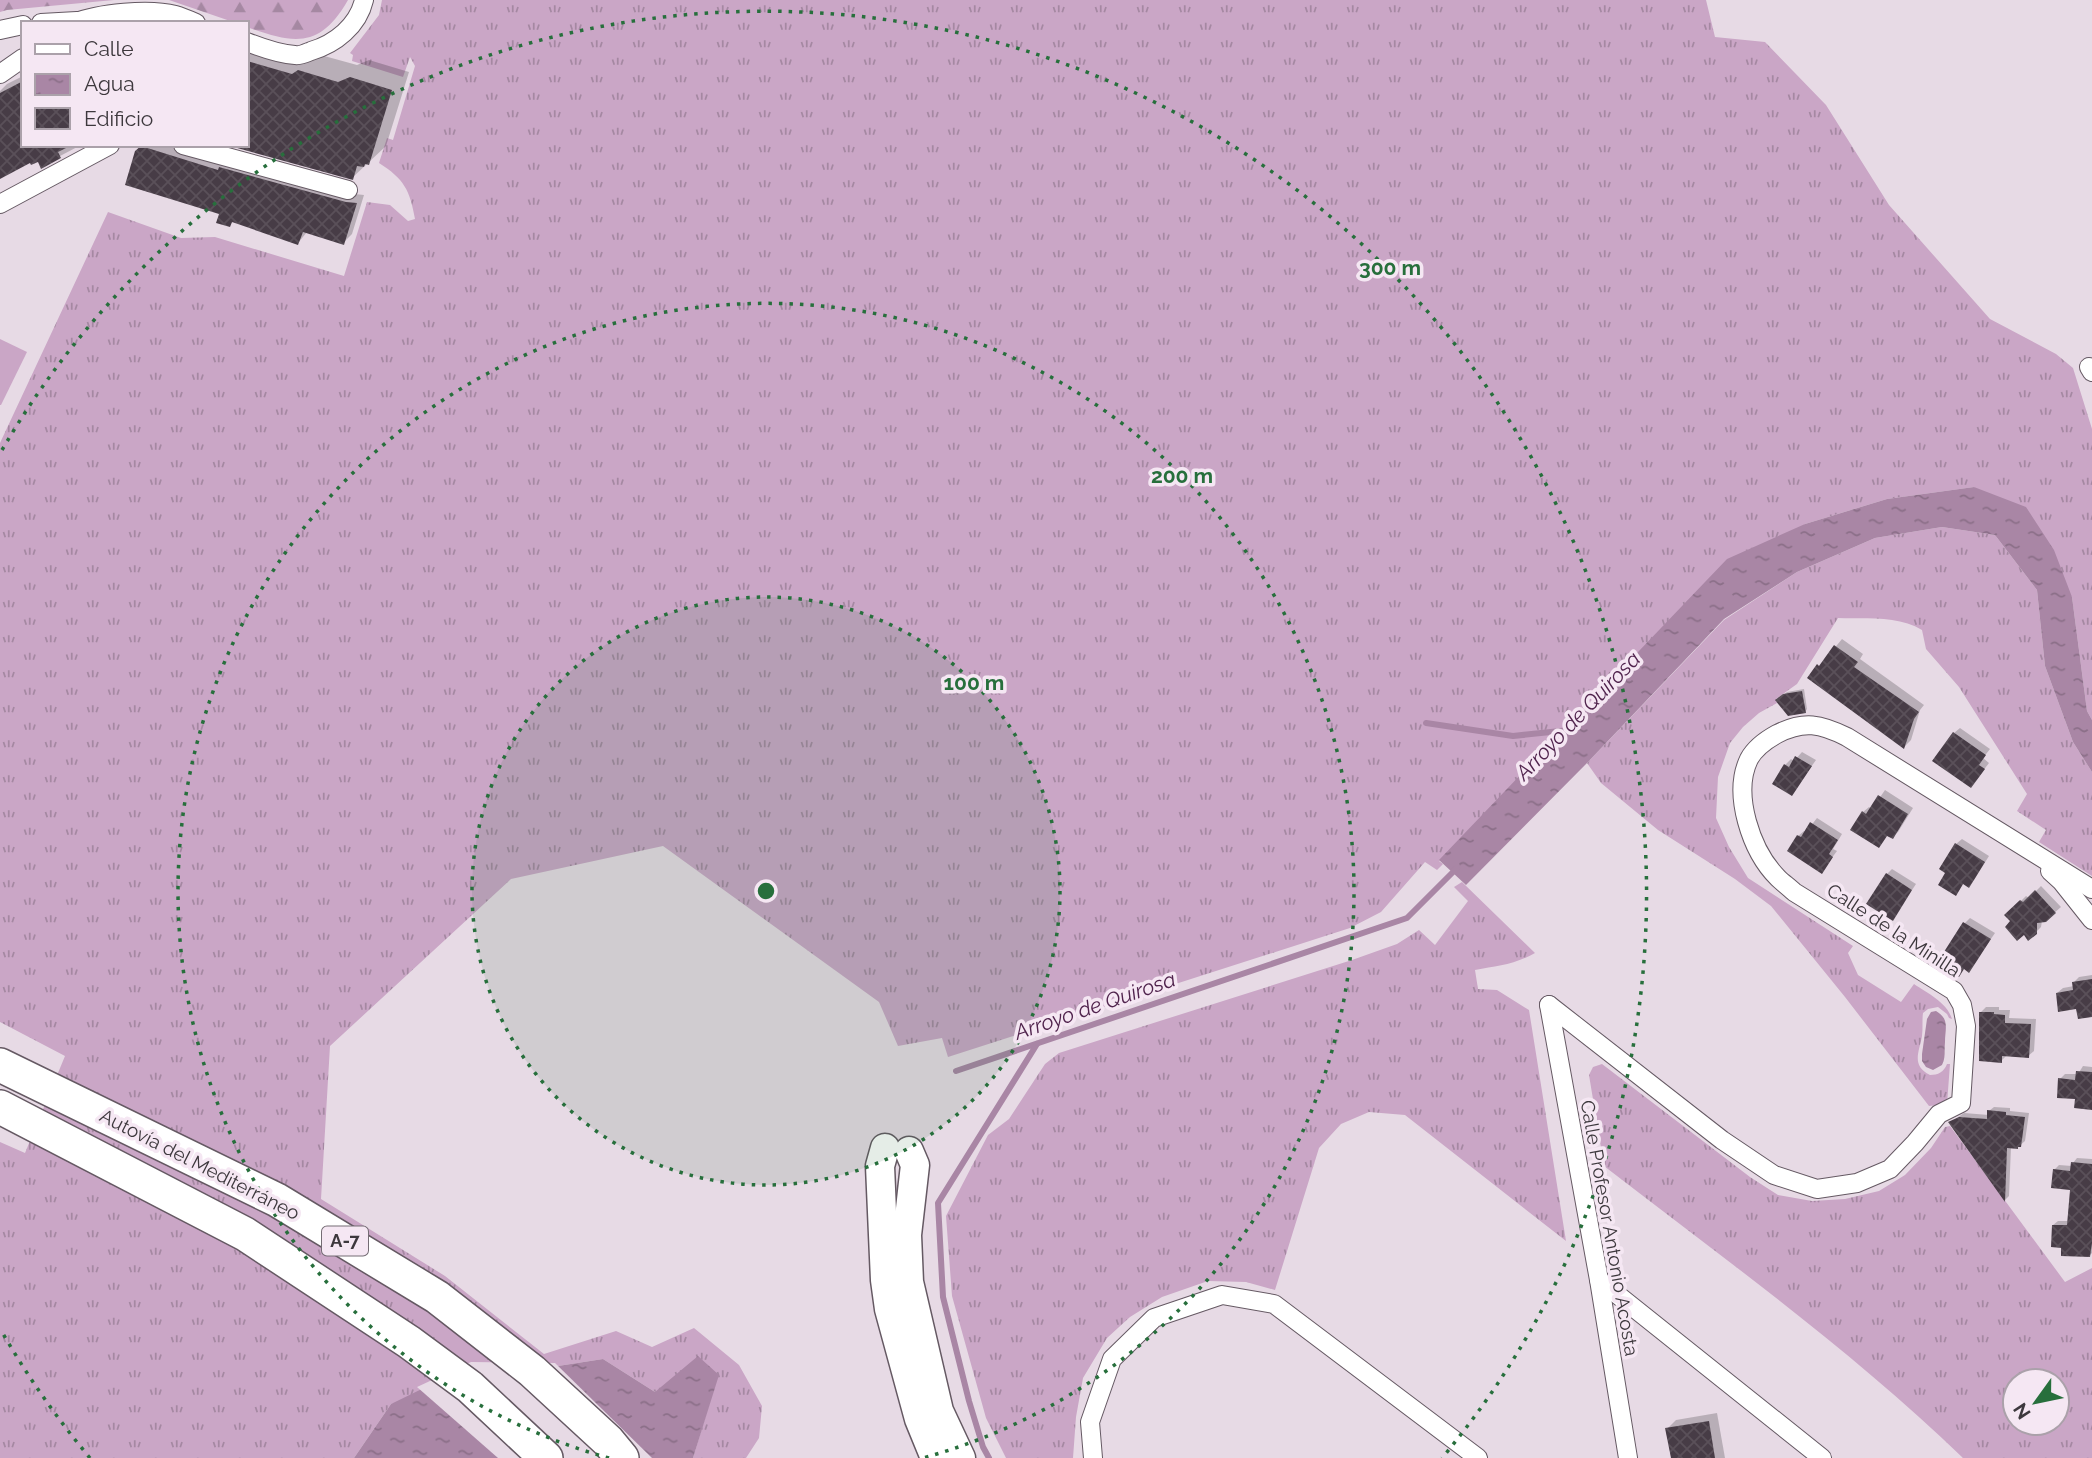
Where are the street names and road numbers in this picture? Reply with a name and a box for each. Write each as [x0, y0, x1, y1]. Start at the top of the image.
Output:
street label: Calle de la Minilla [1823, 879, 1965, 981]
street label: Calle Profesor Antonio Acosta [1577, 1098, 1643, 1358]
street label: Autovía del Mediterráneo [97, 1104, 303, 1224]
road number: A-7 [322, 1226, 368, 1256]

